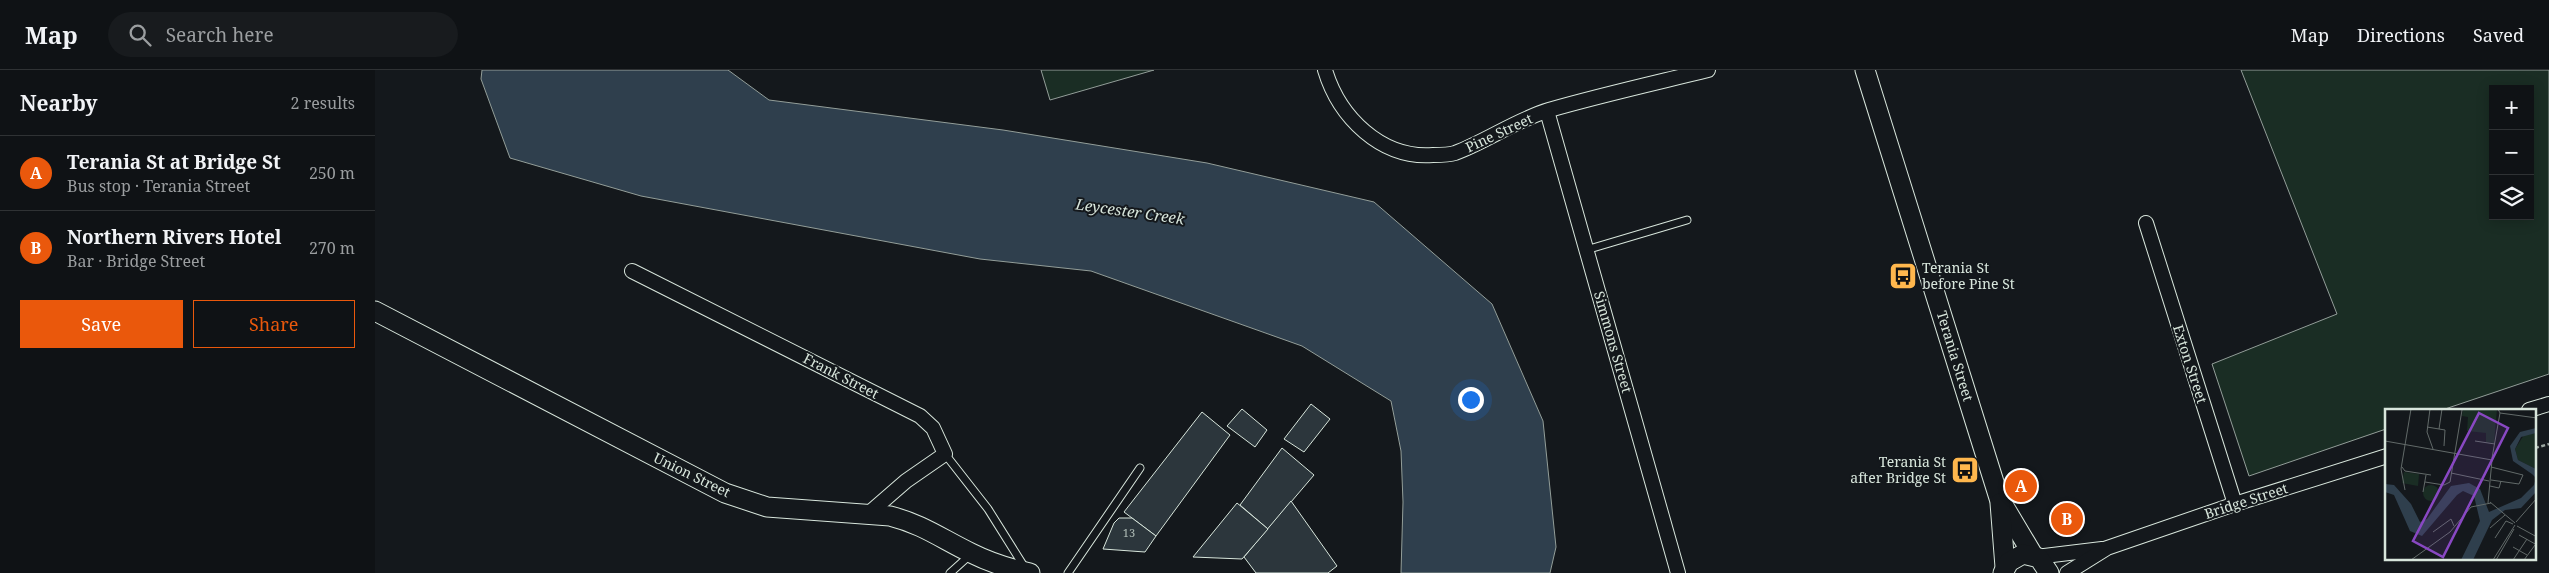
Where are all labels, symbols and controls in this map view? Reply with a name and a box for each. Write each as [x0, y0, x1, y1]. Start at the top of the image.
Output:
search box [108, 12, 458, 57]
text: Map [25, 18, 78, 51]
icon: search [126, 21, 154, 49]
text: Search here [166, 22, 274, 48]
text: Map [2291, 23, 2329, 47]
text: Directions [2357, 23, 2445, 47]
text: Saved [2473, 23, 2524, 47]
map controls [2489, 85, 2534, 220]
button: + [2489, 85, 2534, 130]
text: Nearby [20, 89, 98, 117]
text: 2 results [291, 92, 355, 114]
street label: Pine Street [1462, 109, 1536, 156]
button: − [2489, 130, 2534, 175]
text: Terania St at Bridge St [67, 149, 281, 175]
text: A [30, 162, 42, 184]
text: 250 m [309, 162, 355, 184]
text: Bus stop · Terania Street [67, 175, 250, 197]
button: layers [2489, 175, 2534, 220]
water label: Leycester Creek [1073, 193, 1186, 229]
text: Northern Rivers Hotel [67, 224, 281, 250]
text: B [31, 237, 41, 259]
text: 270 m [309, 237, 355, 259]
text: Bar · Bridge Street [67, 250, 205, 272]
place label: Terania St before Pine St [1922, 258, 2015, 293]
bus stop icon: Terania St before Pine St [1888, 261, 1918, 291]
street label: Simmons Street [1590, 289, 1637, 395]
button: Save [20, 300, 183, 348]
button: Share [193, 300, 355, 348]
street label: Terania Street [1933, 308, 1978, 403]
street label: Exton Street [2169, 322, 2212, 406]
street label: Frank Street [800, 348, 882, 403]
your location [1458, 387, 1484, 413]
inset map [2385, 409, 2537, 560]
street label: Union Street [651, 448, 734, 501]
place label: Terania St after Bridge St [1850, 452, 1946, 487]
bus stop icon: Terania St after Bridge St [1950, 455, 1980, 485]
pin: A [2005, 467, 2037, 505]
street label: Bridge Street [2202, 478, 2290, 523]
pin: B [2051, 500, 2083, 538]
house number: 13 [1123, 525, 1135, 540]

